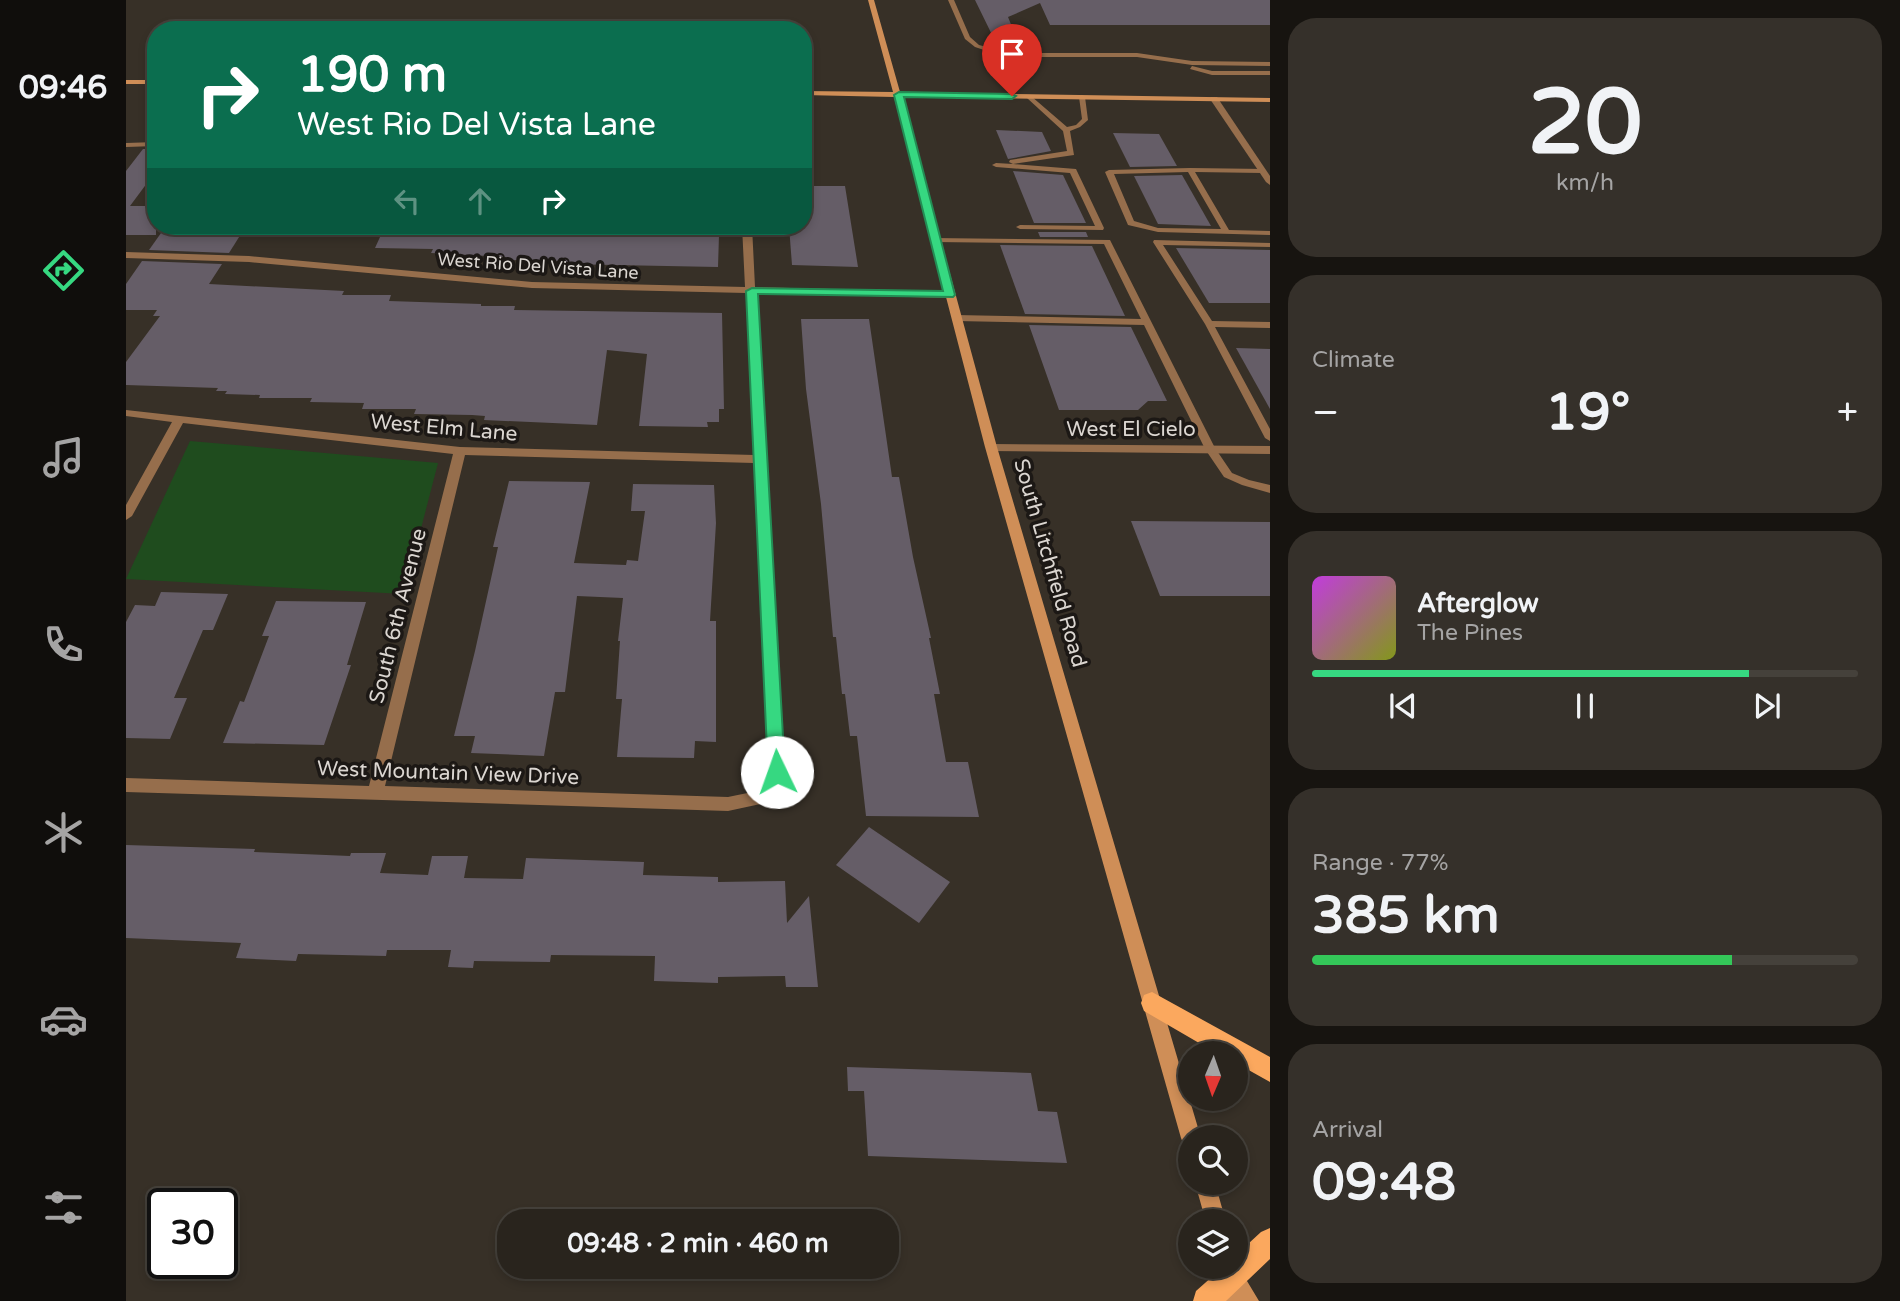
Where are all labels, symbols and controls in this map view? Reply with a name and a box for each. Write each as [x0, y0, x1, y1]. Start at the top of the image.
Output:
pin [982, 24, 1042, 96]
icon: arrive [993, 35, 1031, 73]
text: 190 m [297, 46, 447, 105]
icon: right [182, 49, 273, 140]
text: 20 [1528, 68, 1642, 178]
text: 09:46 [19, 69, 107, 107]
text: West Rio Del Vista Lane [297, 106, 656, 144]
text: km/h [1556, 169, 1614, 197]
icon: left [388, 182, 426, 220]
icon: ahead [461, 182, 499, 220]
icon: right [534, 182, 572, 220]
icon: directions [39, 246, 88, 295]
street label: West Rio Del Vista Lane [437, 248, 639, 284]
text: Climate [1312, 346, 1395, 374]
text: 19° [1545, 381, 1630, 444]
text: − [1312, 390, 1339, 436]
text: + [1837, 390, 1858, 436]
street label: West Elm Lane [369, 409, 519, 447]
street label: West El Cielo [1066, 417, 1196, 442]
icon: music [39, 433, 88, 482]
street label: South Litchfield Road [1008, 456, 1092, 670]
street label: South 6th Avenue [364, 526, 432, 706]
text: Afterglow [1417, 588, 1539, 619]
text: The Pines [1417, 619, 1523, 647]
icon: phone [39, 620, 88, 669]
icon: previous [1384, 687, 1422, 725]
icon: pause [1566, 687, 1604, 725]
icon: next [1748, 687, 1786, 725]
position arrow [740, 735, 814, 809]
street label: West Mountain View Drive [317, 756, 580, 790]
icon: climate [39, 808, 88, 857]
text: Range · 77% [1312, 849, 1448, 877]
text: 385 km [1312, 884, 1500, 947]
icon: car [39, 995, 88, 1044]
north arrow [1178, 1041, 1248, 1111]
map controls [1178, 1041, 1248, 1279]
text: Arrival [1312, 1116, 1383, 1144]
button: search [1178, 1125, 1248, 1195]
text: 09:48 [1312, 1151, 1456, 1214]
icon: filters [39, 1183, 88, 1232]
speed limit sign: 30 [147, 1188, 238, 1279]
button: layers [1178, 1209, 1248, 1279]
text: 09:48 · 2 min · 460 m [567, 1228, 829, 1259]

